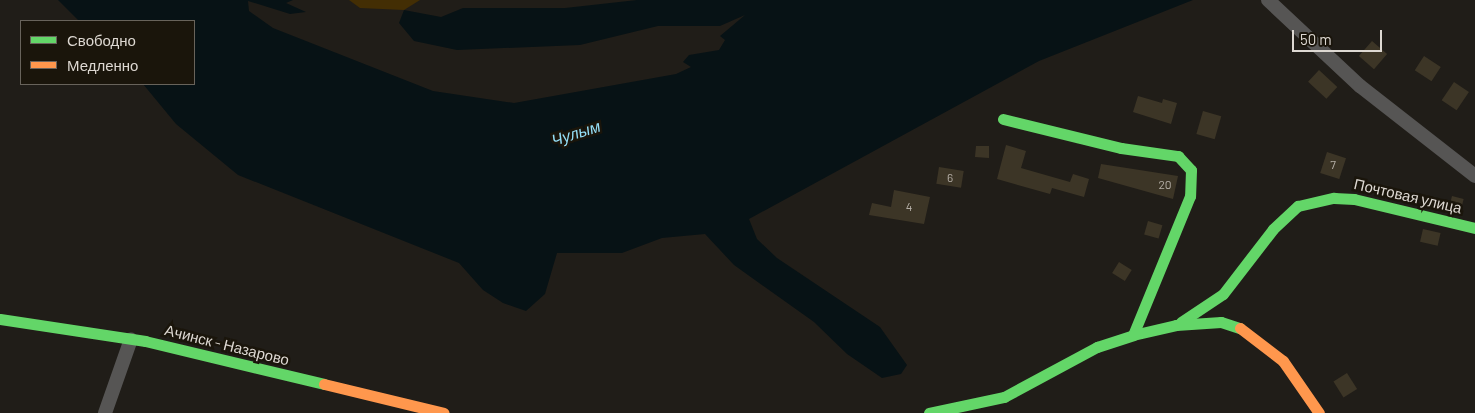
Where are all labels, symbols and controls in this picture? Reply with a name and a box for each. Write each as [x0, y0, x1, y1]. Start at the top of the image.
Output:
legend [20, 20, 195, 85]
scale bar [1295, 20, 1385, 52]
text: 50 m [1300, 30, 1332, 48]
text: Свободно [67, 31, 136, 49]
text: Медленно [67, 56, 138, 74]
water label: Чулым [549, 116, 603, 150]
house number: 7 [1330, 158, 1336, 172]
house number: 6 [947, 171, 953, 185]
street label: Почтовая улица [1352, 175, 1464, 217]
house number: 20 [1158, 178, 1172, 192]
house number: 4 [906, 200, 912, 214]
street label: Ачинск - Назарово [163, 321, 291, 369]

